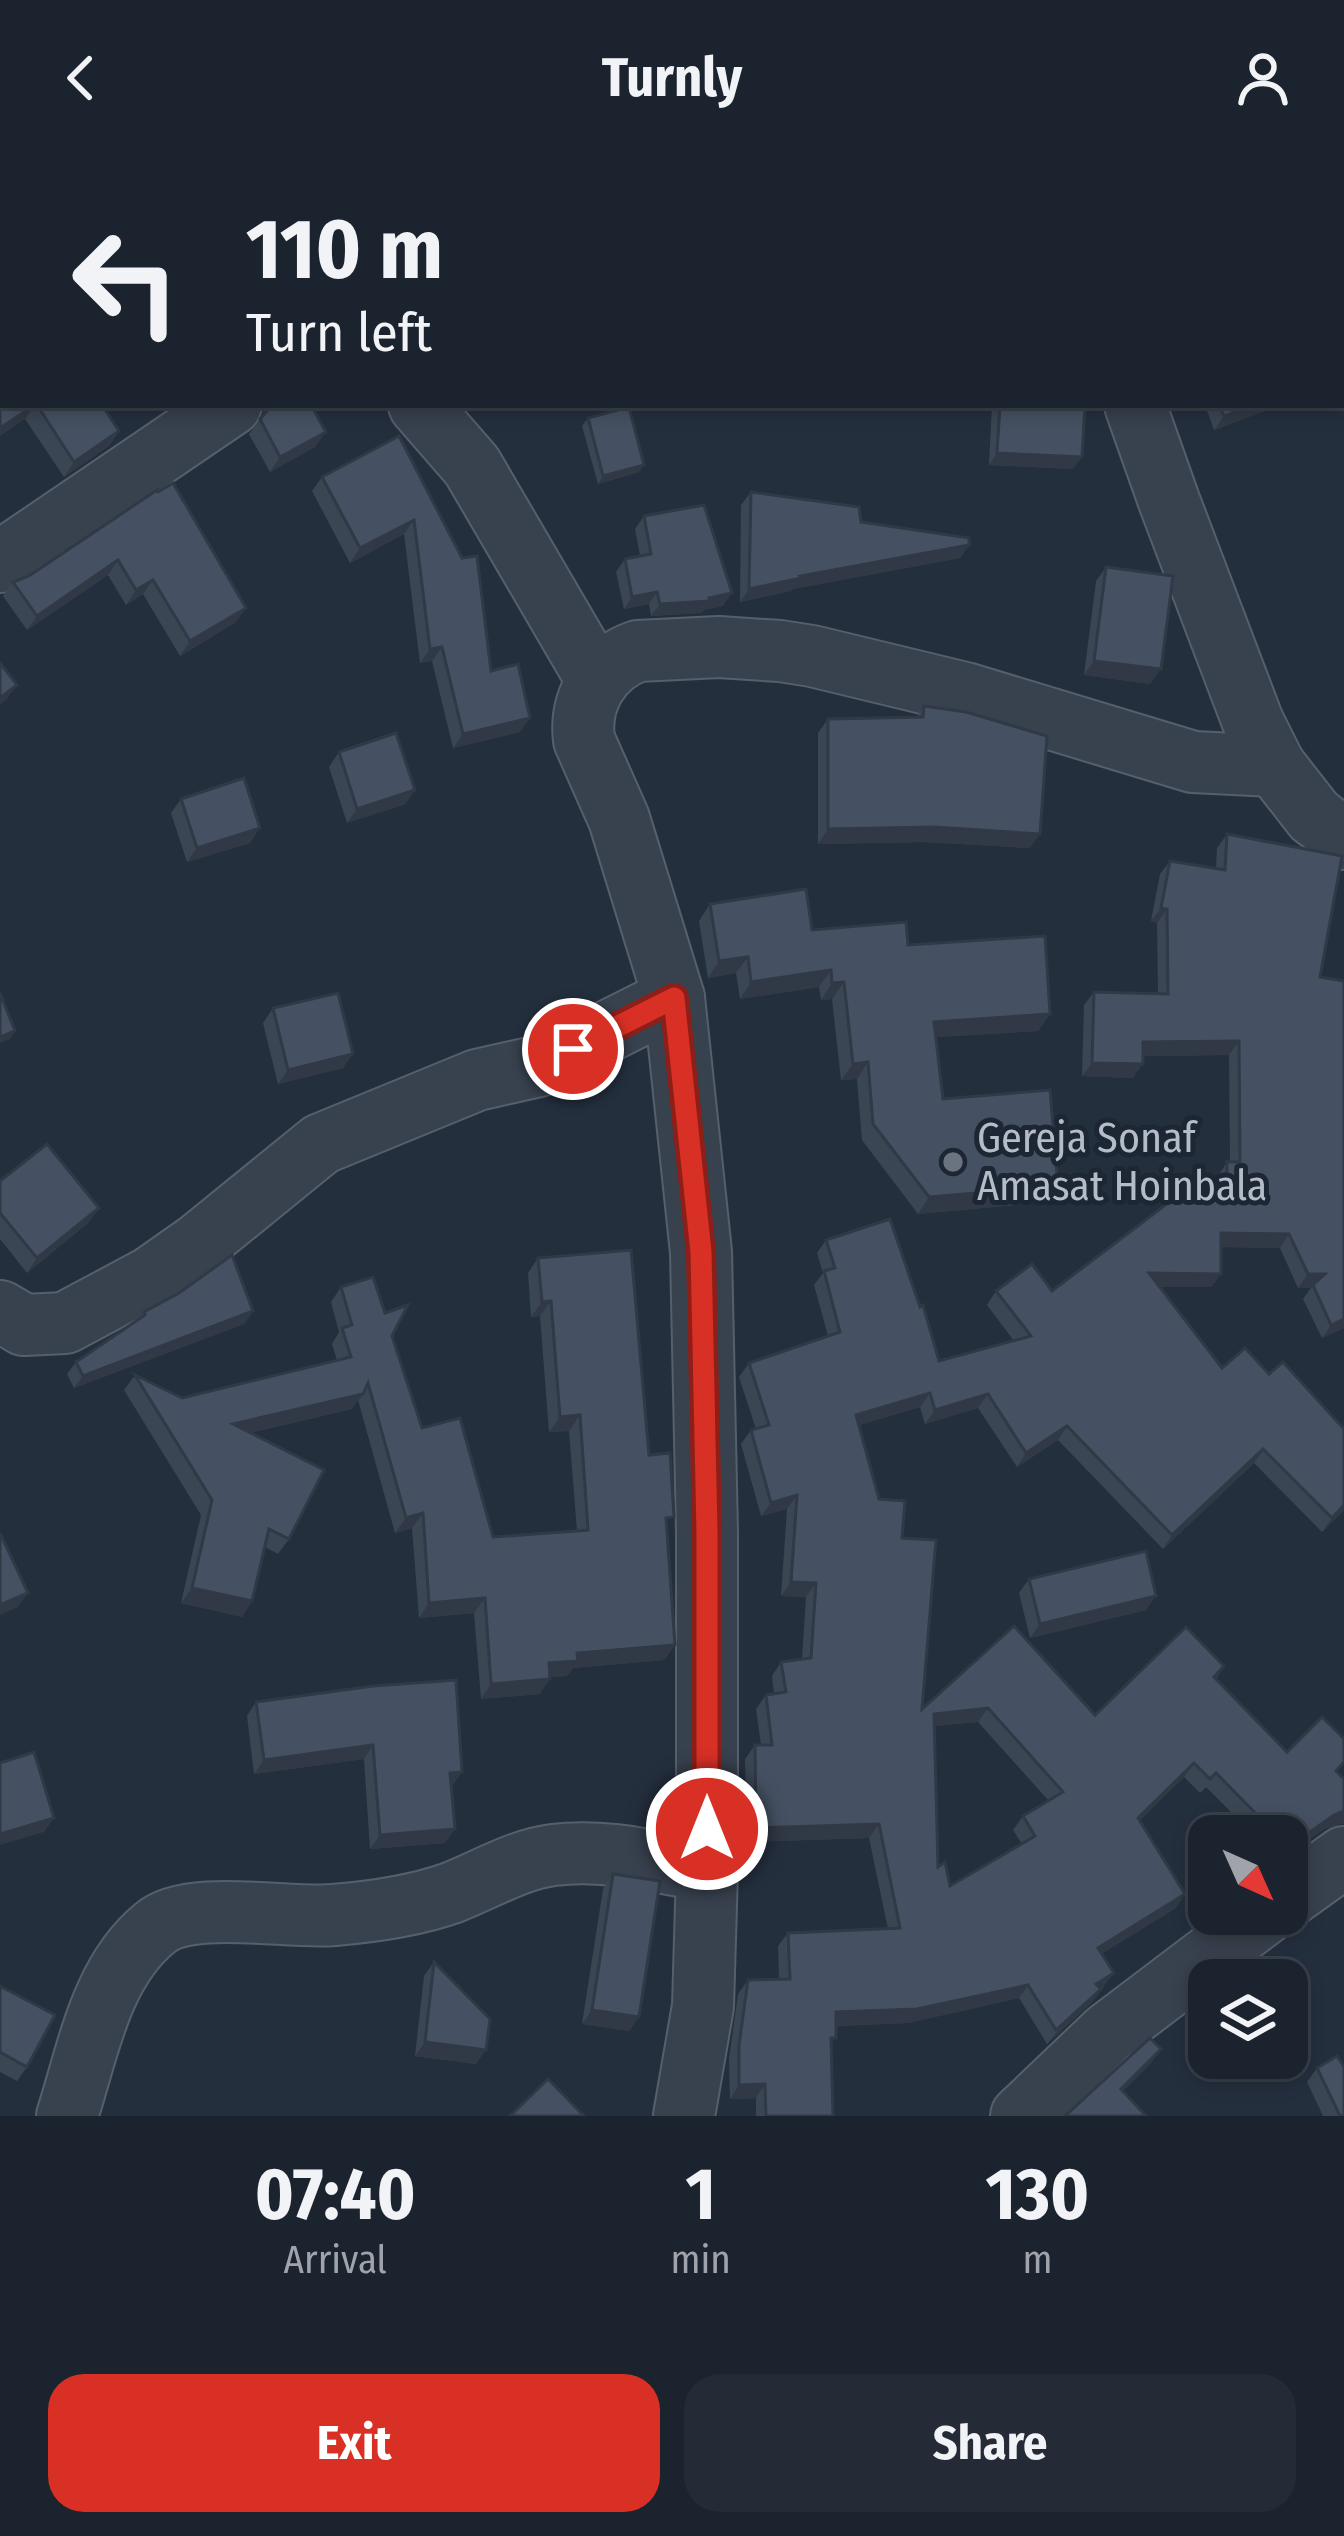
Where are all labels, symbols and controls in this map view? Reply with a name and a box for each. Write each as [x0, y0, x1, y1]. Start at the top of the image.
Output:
icon: back [48, 45, 114, 111]
icon: person [1230, 45, 1296, 111]
text: Turnly [602, 46, 742, 110]
text: 110 m [246, 199, 443, 300]
icon: left [48, 204, 204, 360]
text: Turn left [246, 301, 432, 365]
pin [522, 998, 624, 1100]
icon: arrive [540, 1016, 606, 1082]
place label: Gereja Sonaf Amasat Hoinbala [977, 1113, 1267, 1211]
marker: Gereja Sonaf Amasat Hoinbala [940, 1149, 966, 1175]
position arrow [644, 1766, 770, 1892]
north arrow [1188, 1815, 1308, 1935]
map controls [1188, 1815, 1308, 2079]
button: layers [1188, 1959, 1308, 2079]
text: 07:40 [255, 2152, 416, 2238]
text: 1 [685, 2152, 716, 2238]
text: 130 [985, 2152, 1089, 2238]
text: Arrival [284, 2237, 387, 2283]
text: min [670, 2237, 731, 2283]
text: m [1022, 2237, 1052, 2283]
button: Exit [48, 2374, 660, 2512]
button: Share [684, 2374, 1296, 2512]

